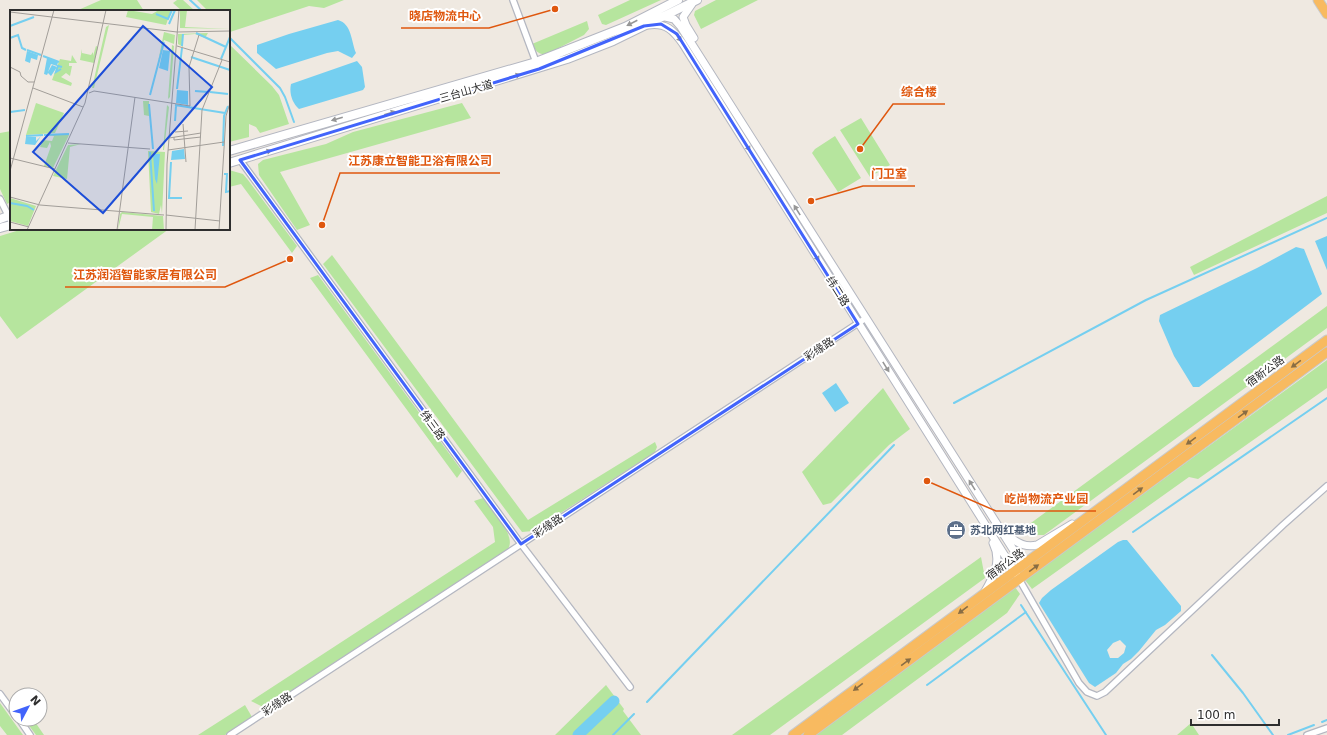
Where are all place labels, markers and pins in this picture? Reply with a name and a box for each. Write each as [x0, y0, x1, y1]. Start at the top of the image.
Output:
callout: 晓店物流中心 [401, 4, 489, 28]
callout: 综合楼 [893, 80, 945, 104]
callout: 江苏康立智能卫浴有限公司 [340, 149, 500, 173]
callout: 门卫室 [863, 162, 915, 186]
callout: 江苏润滔智能家居有限公司 [65, 263, 225, 287]
callout: 屹尚物流产业园 [996, 487, 1096, 511]
office icon: 苏北网红基地 [945, 519, 967, 541]
place label: 苏北网红基地 [970, 524, 1036, 537]

